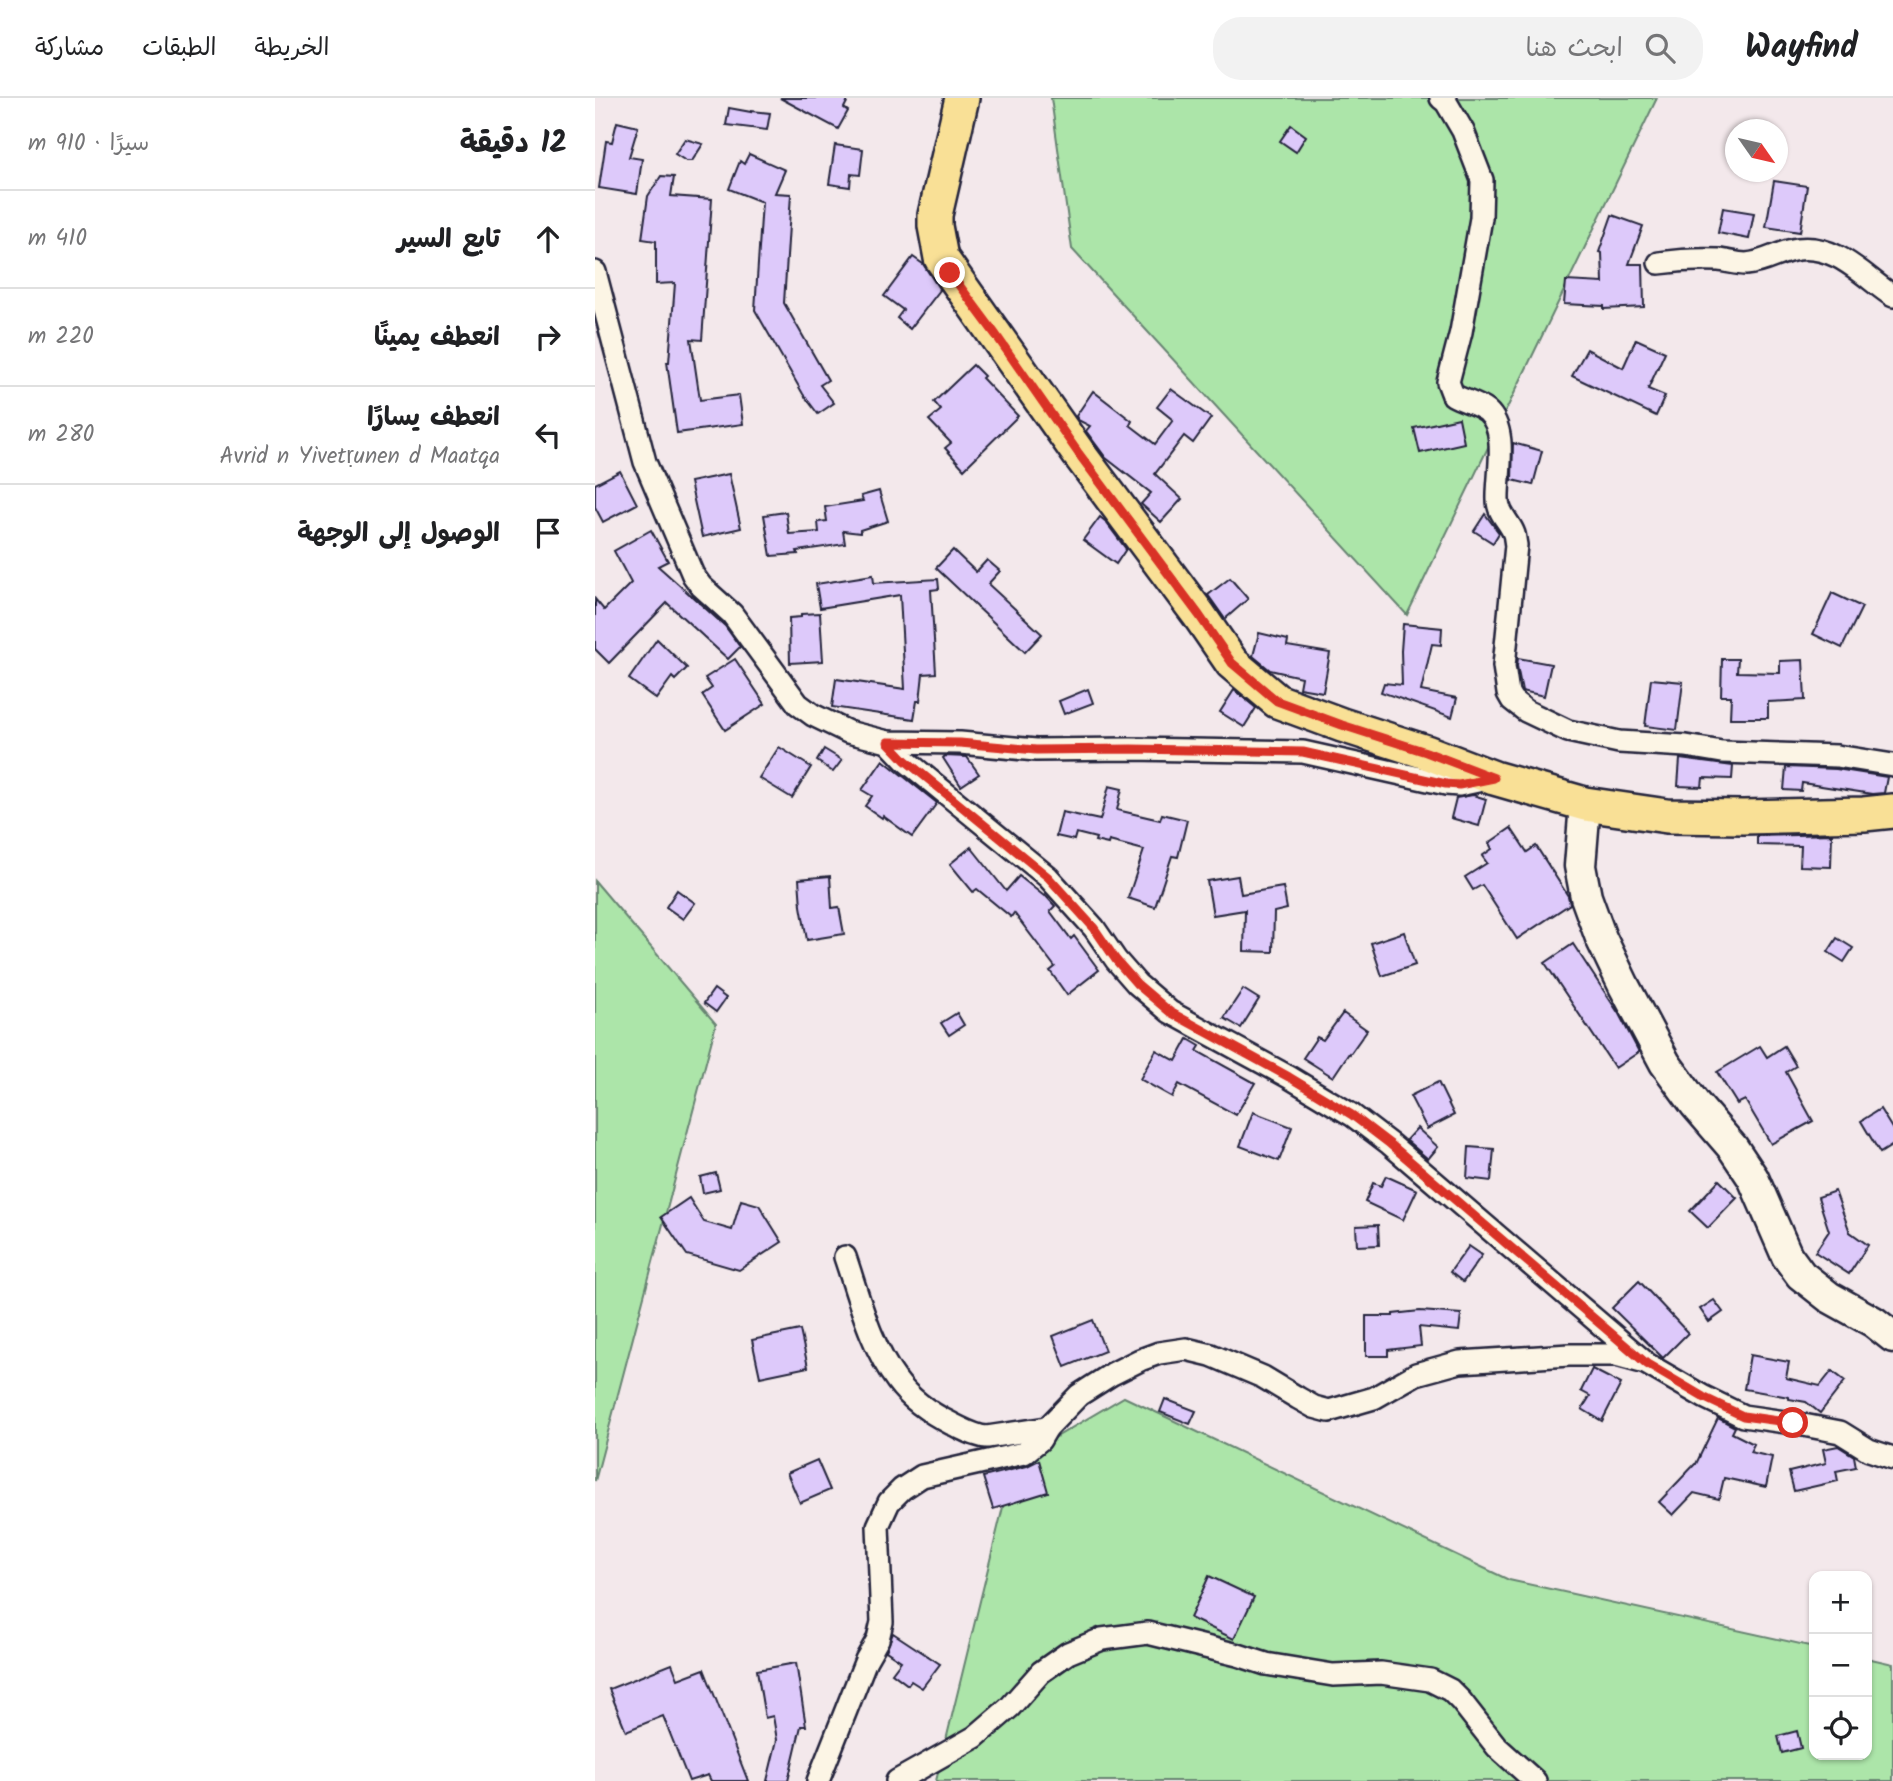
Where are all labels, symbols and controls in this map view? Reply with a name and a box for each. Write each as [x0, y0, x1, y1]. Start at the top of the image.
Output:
search box [1213, 17, 1703, 80]
text: Wayfind [1745, 22, 1858, 75]
text: ابحث هنا [1526, 28, 1623, 70]
text: مشاركة [35, 29, 104, 68]
text: الطبقات [142, 29, 217, 68]
text: الخريطة [255, 29, 329, 68]
icon: search [1641, 29, 1679, 67]
north arrow [1725, 119, 1788, 182]
text: 12 دقيقة [460, 120, 567, 168]
text: سيرًا · 910 m [28, 126, 149, 162]
text: تابع السير [397, 219, 500, 261]
icon: ahead [529, 220, 567, 258]
text: 410 m [28, 221, 87, 257]
route end [934, 257, 965, 288]
text: انعطف يمينًا [374, 317, 500, 359]
icon: right [529, 318, 567, 356]
text: 220 m [28, 319, 94, 355]
text: انعطف يسارًا [367, 397, 500, 439]
icon: left [529, 416, 567, 454]
text: 280 m [28, 417, 94, 453]
text: Avrid n Yivetṛunen d Maatqa [220, 439, 500, 475]
text: الوصول إلى الوجهة [297, 513, 500, 555]
icon: arrive [529, 514, 567, 552]
route start [1777, 1407, 1808, 1438]
map controls [1809, 1571, 1872, 1760]
button: + [1809, 1571, 1872, 1634]
button: − [1809, 1634, 1872, 1697]
button: locate [1809, 1697, 1872, 1760]

